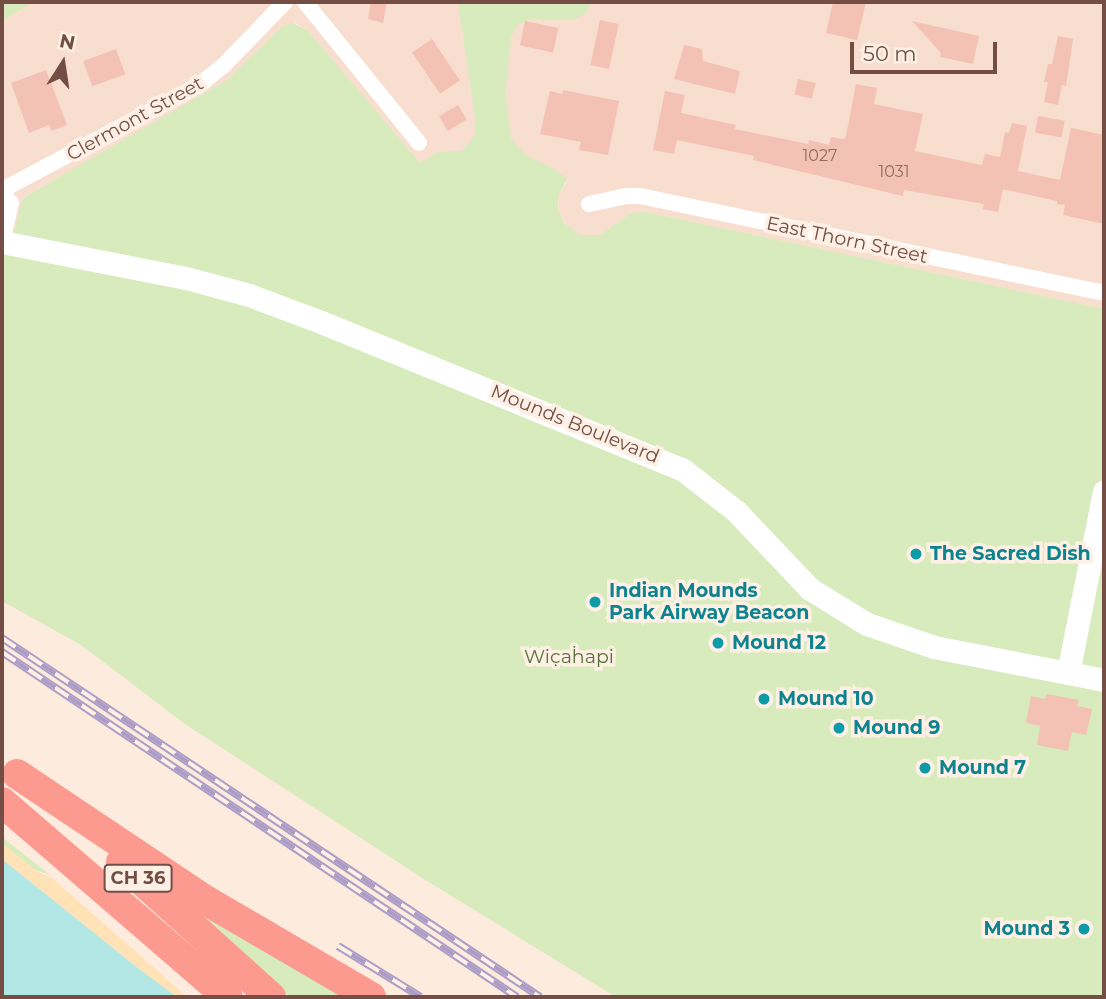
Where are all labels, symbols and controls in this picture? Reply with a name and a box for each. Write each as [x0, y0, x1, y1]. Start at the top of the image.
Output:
north arrow [28, 28, 98, 98]
scale bar [854, 28, 1001, 72]
text: N [58, 29, 77, 55]
text: 50 m [863, 41, 917, 66]
street label: Clermont Street [63, 72, 207, 166]
house number: 1027 [803, 146, 837, 166]
house number: 1031 [878, 162, 910, 182]
street label: East Thorn Street [764, 212, 930, 268]
street label: Mounds Boulevard [487, 380, 663, 468]
place label: The Sacred Dish [930, 543, 1091, 565]
marker: The Sacred Dish [908, 546, 924, 562]
place label: Indian Mounds Park Airway Beacon [609, 580, 809, 624]
marker: Indian Mounds Park Airway Beacon [587, 594, 603, 610]
place label: Mound 12 [732, 632, 826, 654]
marker: Mound 12 [710, 635, 726, 651]
park label: Wic̣aḣapi [524, 646, 614, 668]
place label: Mound 10 [778, 688, 874, 710]
marker: Mound 10 [756, 691, 772, 707]
place label: Mound 9 [853, 717, 940, 739]
marker: Mound 9 [831, 720, 847, 736]
place label: Mound 7 [939, 757, 1026, 779]
marker: Mound 7 [917, 760, 933, 776]
road number: CH 36 [103, 864, 173, 892]
place label: Mound 3 [983, 918, 1070, 940]
marker: Mound 3 [1076, 921, 1092, 937]

